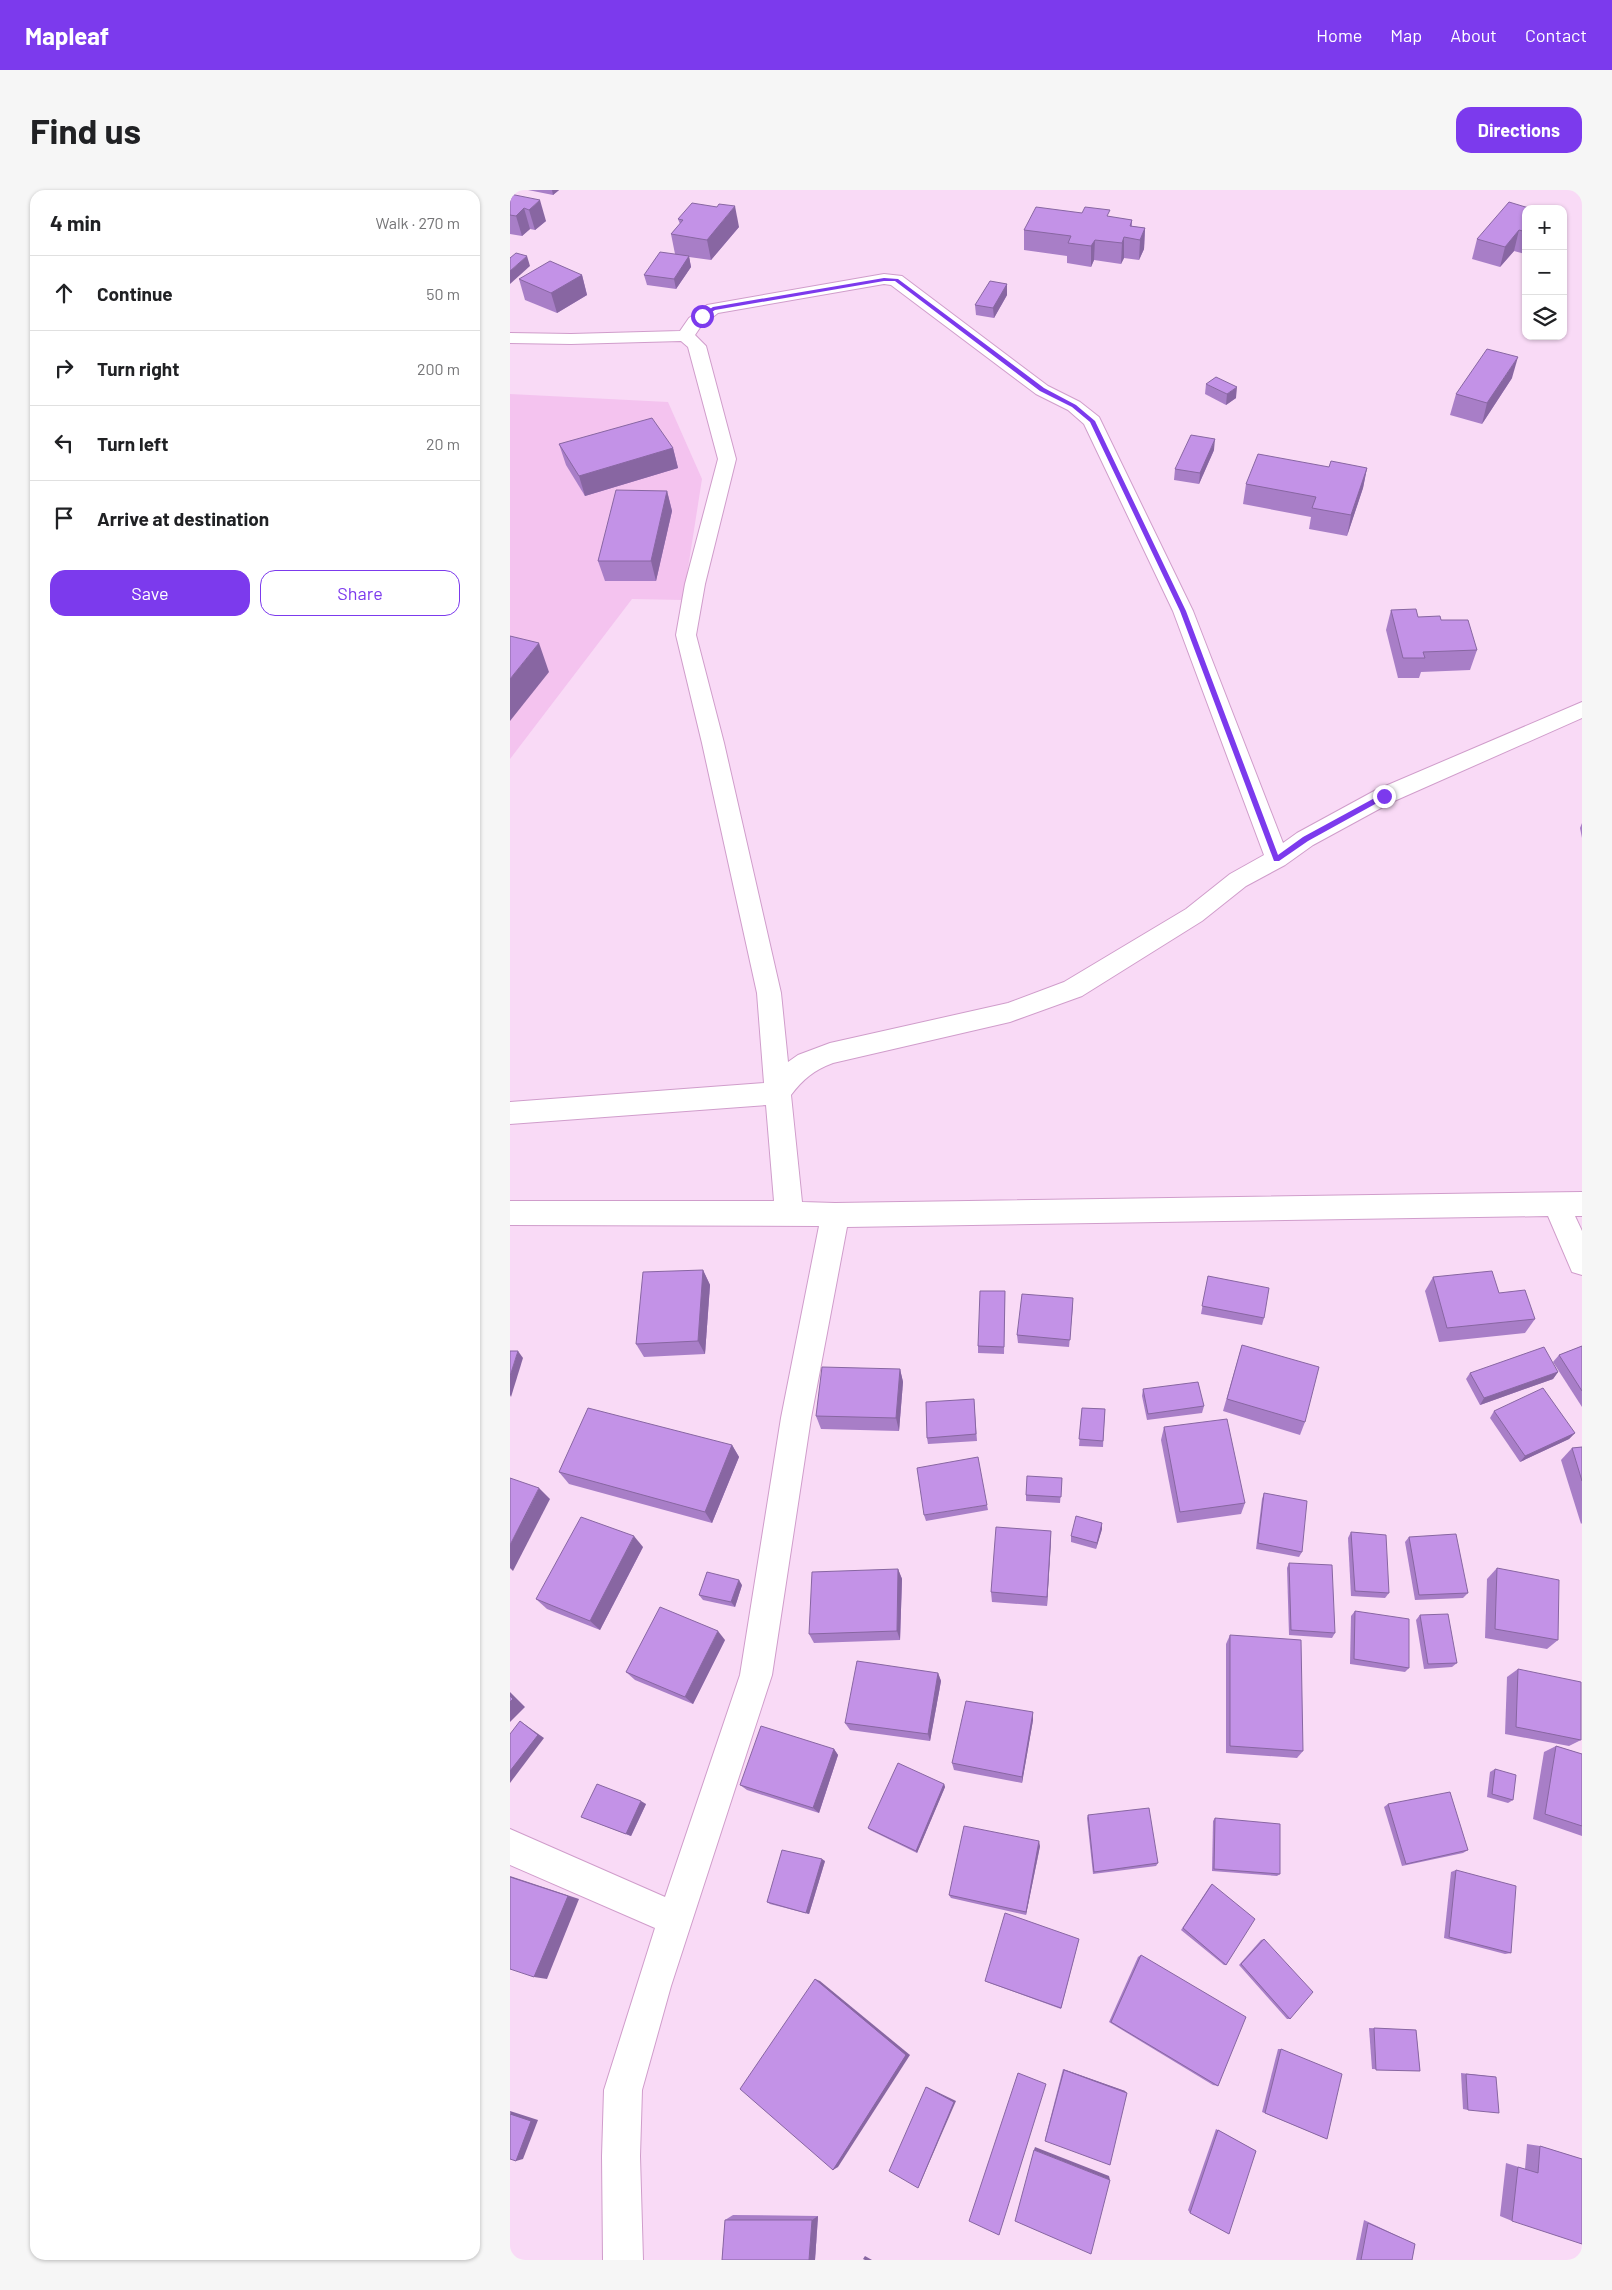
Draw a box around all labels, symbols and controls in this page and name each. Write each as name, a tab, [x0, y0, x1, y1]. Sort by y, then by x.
text: Mapleaf	[25, 21, 109, 50]
text: Home	[1316, 24, 1362, 46]
text: Map	[1390, 24, 1422, 46]
text: About	[1450, 24, 1497, 46]
text: Contact	[1525, 24, 1587, 46]
button: Directions	[1456, 107, 1582, 153]
text: Find us	[30, 109, 141, 151]
map controls	[1522, 205, 1567, 340]
button: +	[1522, 205, 1567, 250]
text: 4 min	[50, 210, 101, 235]
text: Walk · 270 m	[375, 213, 460, 232]
button: −	[1522, 250, 1567, 295]
icon: ahead	[50, 279, 78, 307]
text: Continue	[97, 282, 173, 305]
text: 50 m	[426, 284, 460, 303]
button: layers	[1522, 295, 1567, 340]
route start	[691, 305, 714, 328]
icon: right	[50, 354, 78, 382]
text: Turn right	[97, 357, 179, 380]
text: 200 m	[417, 359, 460, 378]
icon: left	[50, 429, 78, 457]
text: Turn left	[97, 432, 168, 455]
text: 20 m	[426, 434, 460, 453]
icon: arrive	[50, 504, 78, 532]
text: Arrive at destination	[97, 507, 269, 530]
button: Save	[50, 570, 250, 616]
button: Share	[260, 570, 460, 616]
route end	[1373, 785, 1396, 808]

